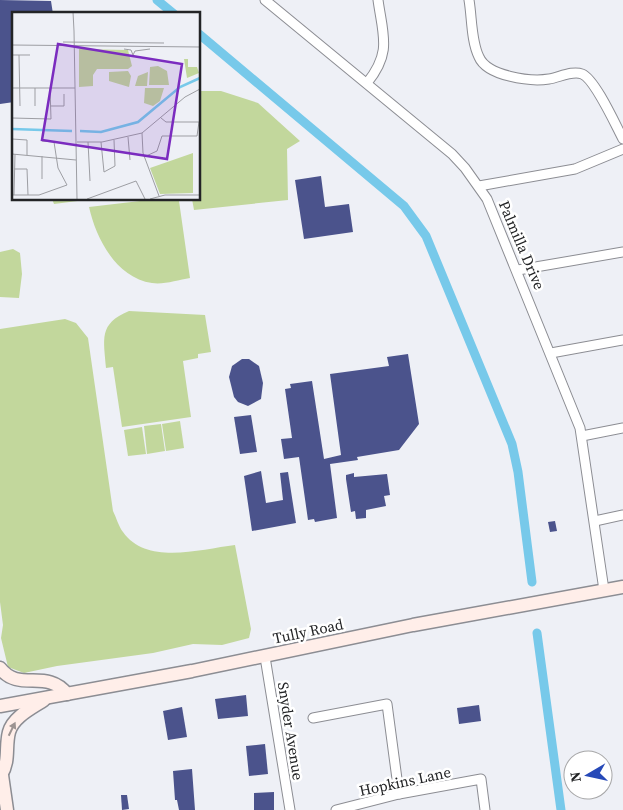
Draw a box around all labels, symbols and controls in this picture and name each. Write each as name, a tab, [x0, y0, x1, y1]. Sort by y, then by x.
inset map	[12, 12, 200, 200]
street label: Palmilla Drive	[494, 197, 550, 293]
street label: Tully Road	[271, 613, 346, 649]
street label: Snyder Avenue	[273, 680, 309, 782]
one-way arrow	[8, 721, 17, 736]
north arrow	[563, 750, 613, 800]
street label: Hopkins Lane	[357, 761, 453, 801]
text: N	[564, 770, 586, 784]

